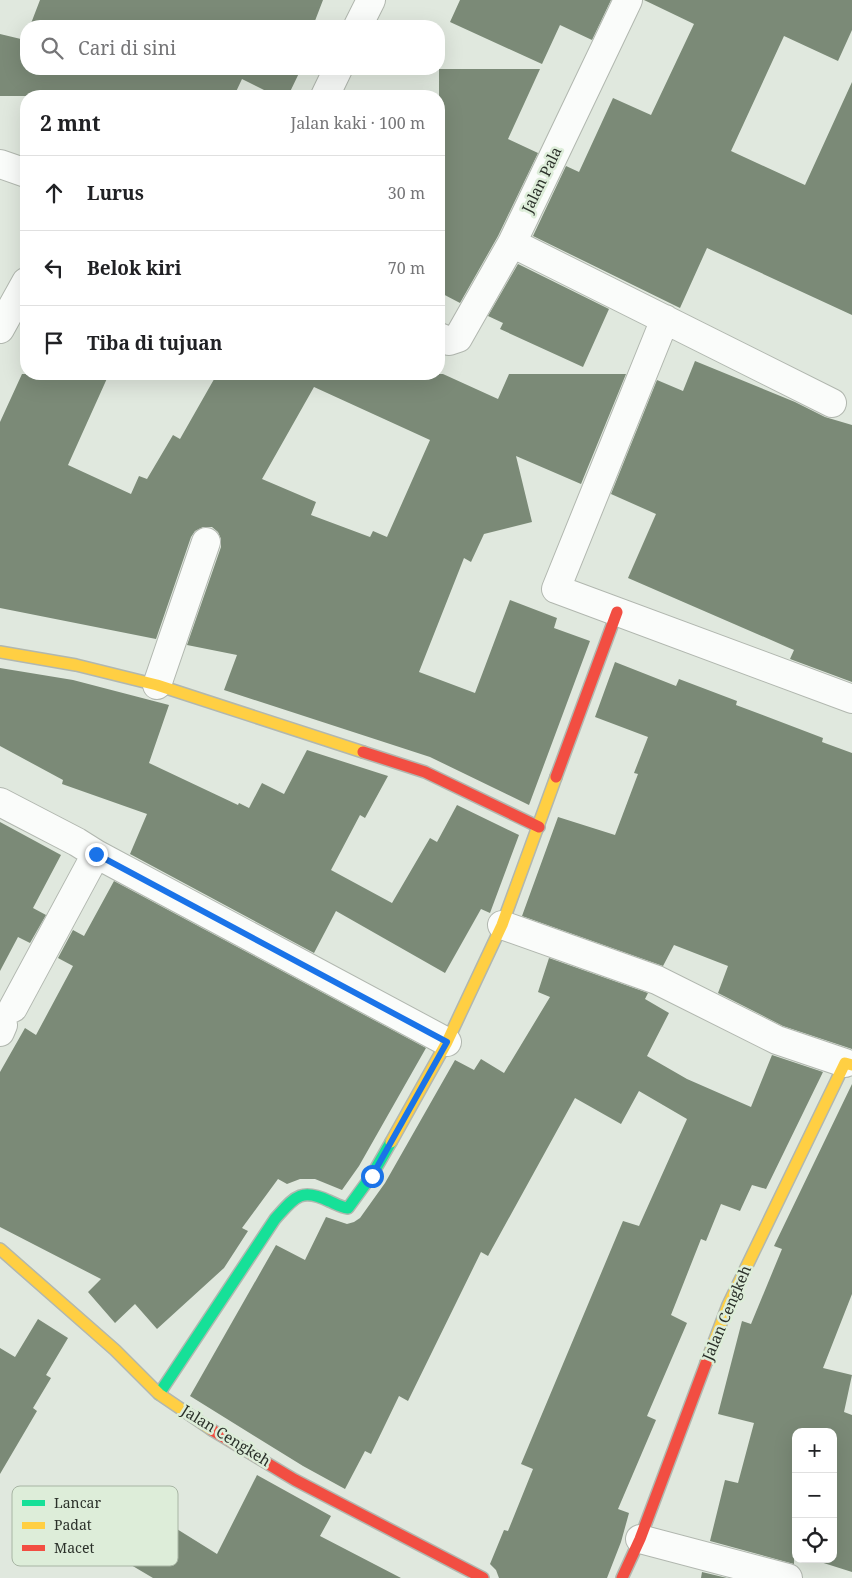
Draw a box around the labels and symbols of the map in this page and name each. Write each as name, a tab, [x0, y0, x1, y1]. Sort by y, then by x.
street label: Jalan Pala	[516, 143, 566, 217]
route end	[85, 843, 108, 866]
route start	[361, 1165, 384, 1188]
street label: Jalan Cengkeh	[697, 1262, 755, 1364]
street label: Jalan Cengkeh	[177, 1399, 275, 1471]
legend	[12, 1486, 178, 1566]
text: Lancar	[54, 1493, 101, 1512]
text: Padat	[54, 1515, 92, 1534]
text: Macet	[54, 1538, 94, 1557]

